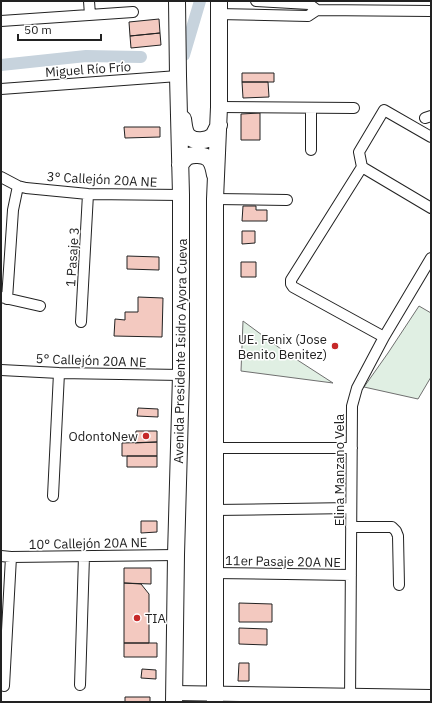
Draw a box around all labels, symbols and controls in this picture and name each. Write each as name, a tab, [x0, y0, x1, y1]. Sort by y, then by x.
scale bar	[18, 16, 101, 42]
text: 50 m	[24, 22, 52, 37]
street label: Miguel Río Frío	[45, 58, 132, 81]
street label: 3° Callejón 20A NE	[46, 168, 158, 191]
street label: 1 Pasaje 3	[62, 226, 83, 288]
street label: Avenida Presidente Isidro Ayora Cueva	[170, 238, 191, 464]
place label: UE. Fenix (Jose Benito Benitez)	[238, 331, 327, 363]
marker: UE. Fenix (Jose Benito Benitez)	[330, 341, 340, 351]
street label: 5° Callejón 20A NE	[35, 350, 147, 371]
street label: Elina Manzano Vela	[331, 414, 348, 526]
place label: OdontoNew	[69, 428, 138, 445]
marker: OdontoNew	[141, 431, 151, 441]
street label: 10° Callejón 20A NE	[29, 534, 147, 553]
street label: 11er Pasaje 20A NE	[225, 552, 341, 571]
place label: TIA	[145, 610, 167, 627]
marker: TIA	[132, 613, 142, 623]

